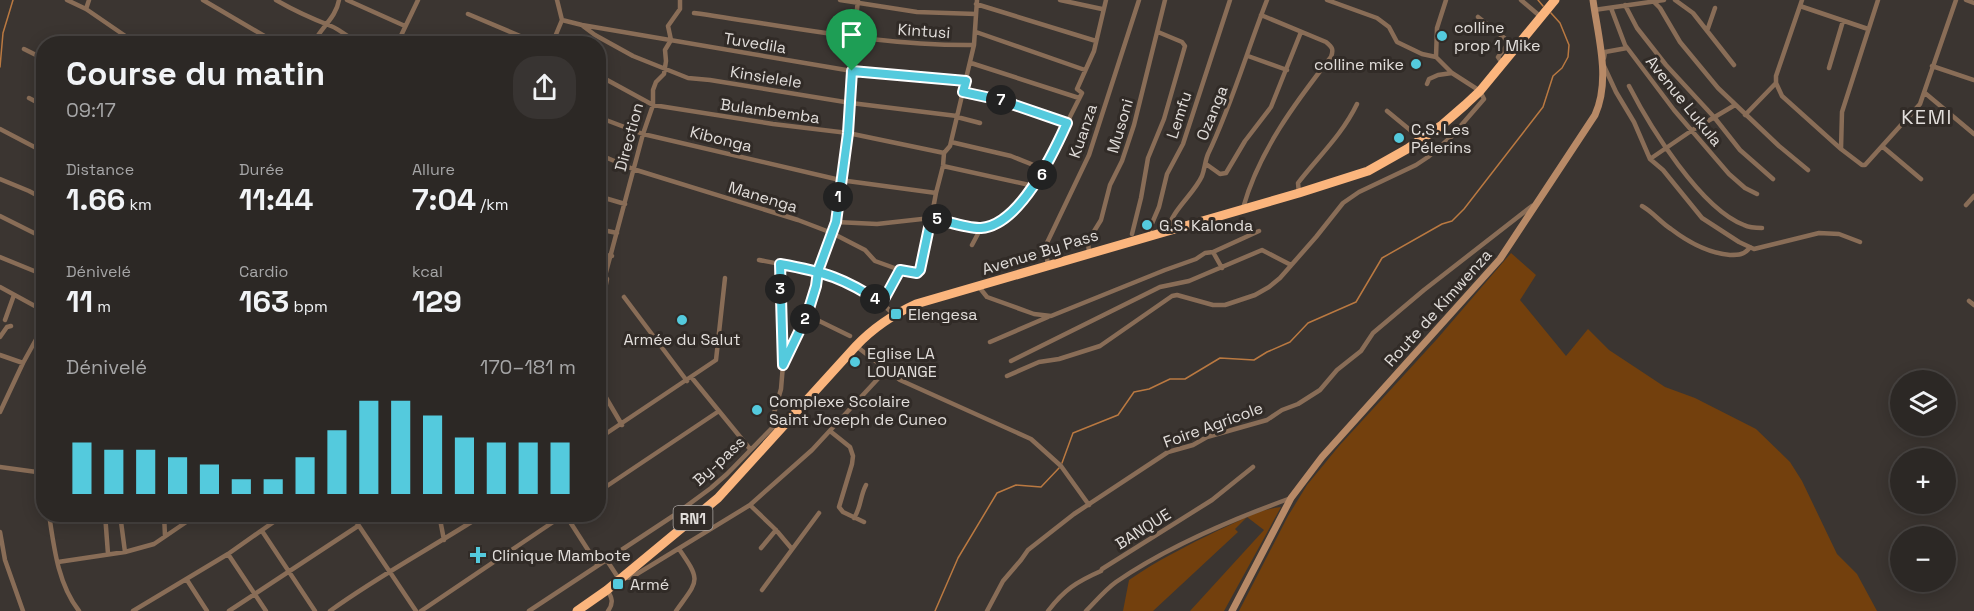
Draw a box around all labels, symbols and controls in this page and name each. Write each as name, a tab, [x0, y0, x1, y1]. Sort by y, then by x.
pin	[826, 9, 877, 71]
place label: colline prop 1 Mike	[1454, 17, 1541, 56]
icon: arrive	[835, 18, 868, 51]
street label: Kintusi	[897, 19, 951, 43]
street label: Tuvedila	[722, 28, 788, 58]
marker: colline prop 1 Mike	[1435, 29, 1449, 43]
street label: Avenue Lukula	[1641, 51, 1727, 151]
text: Course du matin	[66, 53, 325, 95]
place label: colline mike	[1314, 54, 1404, 75]
button: share	[513, 56, 576, 119]
marker: colline mike	[1409, 57, 1423, 71]
street label: Kinsielele	[729, 61, 803, 93]
street label: Ozanga	[1191, 82, 1233, 144]
pin: 7	[986, 85, 1016, 115]
text: 7	[997, 89, 1005, 110]
street label: Lemfu	[1162, 89, 1196, 141]
street label: Bulambemba	[719, 94, 821, 128]
street label: Musoni	[1102, 96, 1138, 156]
text: 09:17	[66, 97, 116, 123]
street label: Direction	[610, 100, 648, 174]
street label: Kuanza	[1064, 101, 1102, 161]
district label: KEMI	[1901, 104, 1953, 130]
place label: C.S. Les Pélerins	[1411, 119, 1471, 158]
street label: Kibonga	[688, 121, 754, 157]
marker: C.S. Les Pélerins	[1392, 131, 1406, 145]
text: Distance	[66, 159, 134, 180]
text: Durée	[239, 159, 284, 180]
text: Allure	[412, 159, 455, 180]
pin: 6	[1027, 160, 1057, 190]
text: 6	[1037, 164, 1047, 185]
street label: Manenga	[726, 176, 800, 218]
text: 1.66	[66, 180, 125, 219]
text: 11:44	[239, 180, 313, 219]
text: 7:04	[412, 180, 476, 219]
pin: 1	[823, 182, 853, 212]
text: 1	[834, 186, 842, 207]
text: km	[125, 194, 152, 215]
text: /km	[476, 194, 509, 215]
pin: 5	[922, 204, 952, 234]
text: 5	[932, 208, 942, 229]
place label: G.S. Kalonda	[1159, 215, 1253, 236]
marker: G.S. Kalonda	[1140, 218, 1154, 232]
street label: Avenue By Pass	[979, 224, 1101, 280]
street label: Route de Kimwenza	[1380, 245, 1496, 371]
text: Dénivelé	[66, 261, 131, 282]
text: Cardio	[239, 261, 288, 282]
text: kcal	[412, 261, 443, 282]
pin: 3	[765, 274, 795, 304]
text: 3	[775, 278, 785, 299]
text: 11	[66, 282, 93, 321]
text: 163	[239, 282, 289, 321]
text: 129	[412, 282, 462, 321]
pin: 4	[860, 284, 890, 314]
text: 4	[870, 288, 880, 309]
text: m	[93, 296, 111, 317]
text: bpm	[289, 296, 328, 317]
pin: 2	[790, 304, 820, 334]
place label: Elengesa	[908, 304, 978, 325]
marker: Elengesa	[889, 307, 903, 321]
text: 2	[800, 308, 810, 329]
marker: Armée du Salut	[675, 313, 689, 327]
place label: Armée du Salut	[623, 329, 741, 350]
place label: Eglise LA LOUANGE	[867, 343, 937, 382]
text: Dénivelé	[66, 354, 147, 380]
text: 170–181 m	[480, 354, 576, 380]
marker: Eglise LA LOUANGE	[848, 355, 862, 369]
map controls	[1890, 370, 1956, 592]
button: layers	[1890, 370, 1956, 436]
place label: Complexe Scolaire Saint Joseph de Cuneo	[769, 391, 947, 430]
street label: Foire Agricole	[1160, 397, 1266, 453]
marker: Complexe Scolaire Saint Joseph de Cuneo	[750, 403, 764, 417]
street label: By-pass	[688, 432, 750, 490]
button: +	[1890, 448, 1956, 514]
street label: BANQUE	[1111, 504, 1175, 554]
road number: RN1	[674, 506, 712, 530]
button: −	[1890, 526, 1956, 592]
place label: Clinique Mambote	[492, 545, 631, 566]
marker: Clinique Mambote	[469, 546, 487, 564]
place label: Armé	[630, 574, 669, 595]
marker: Armé	[611, 577, 625, 591]

